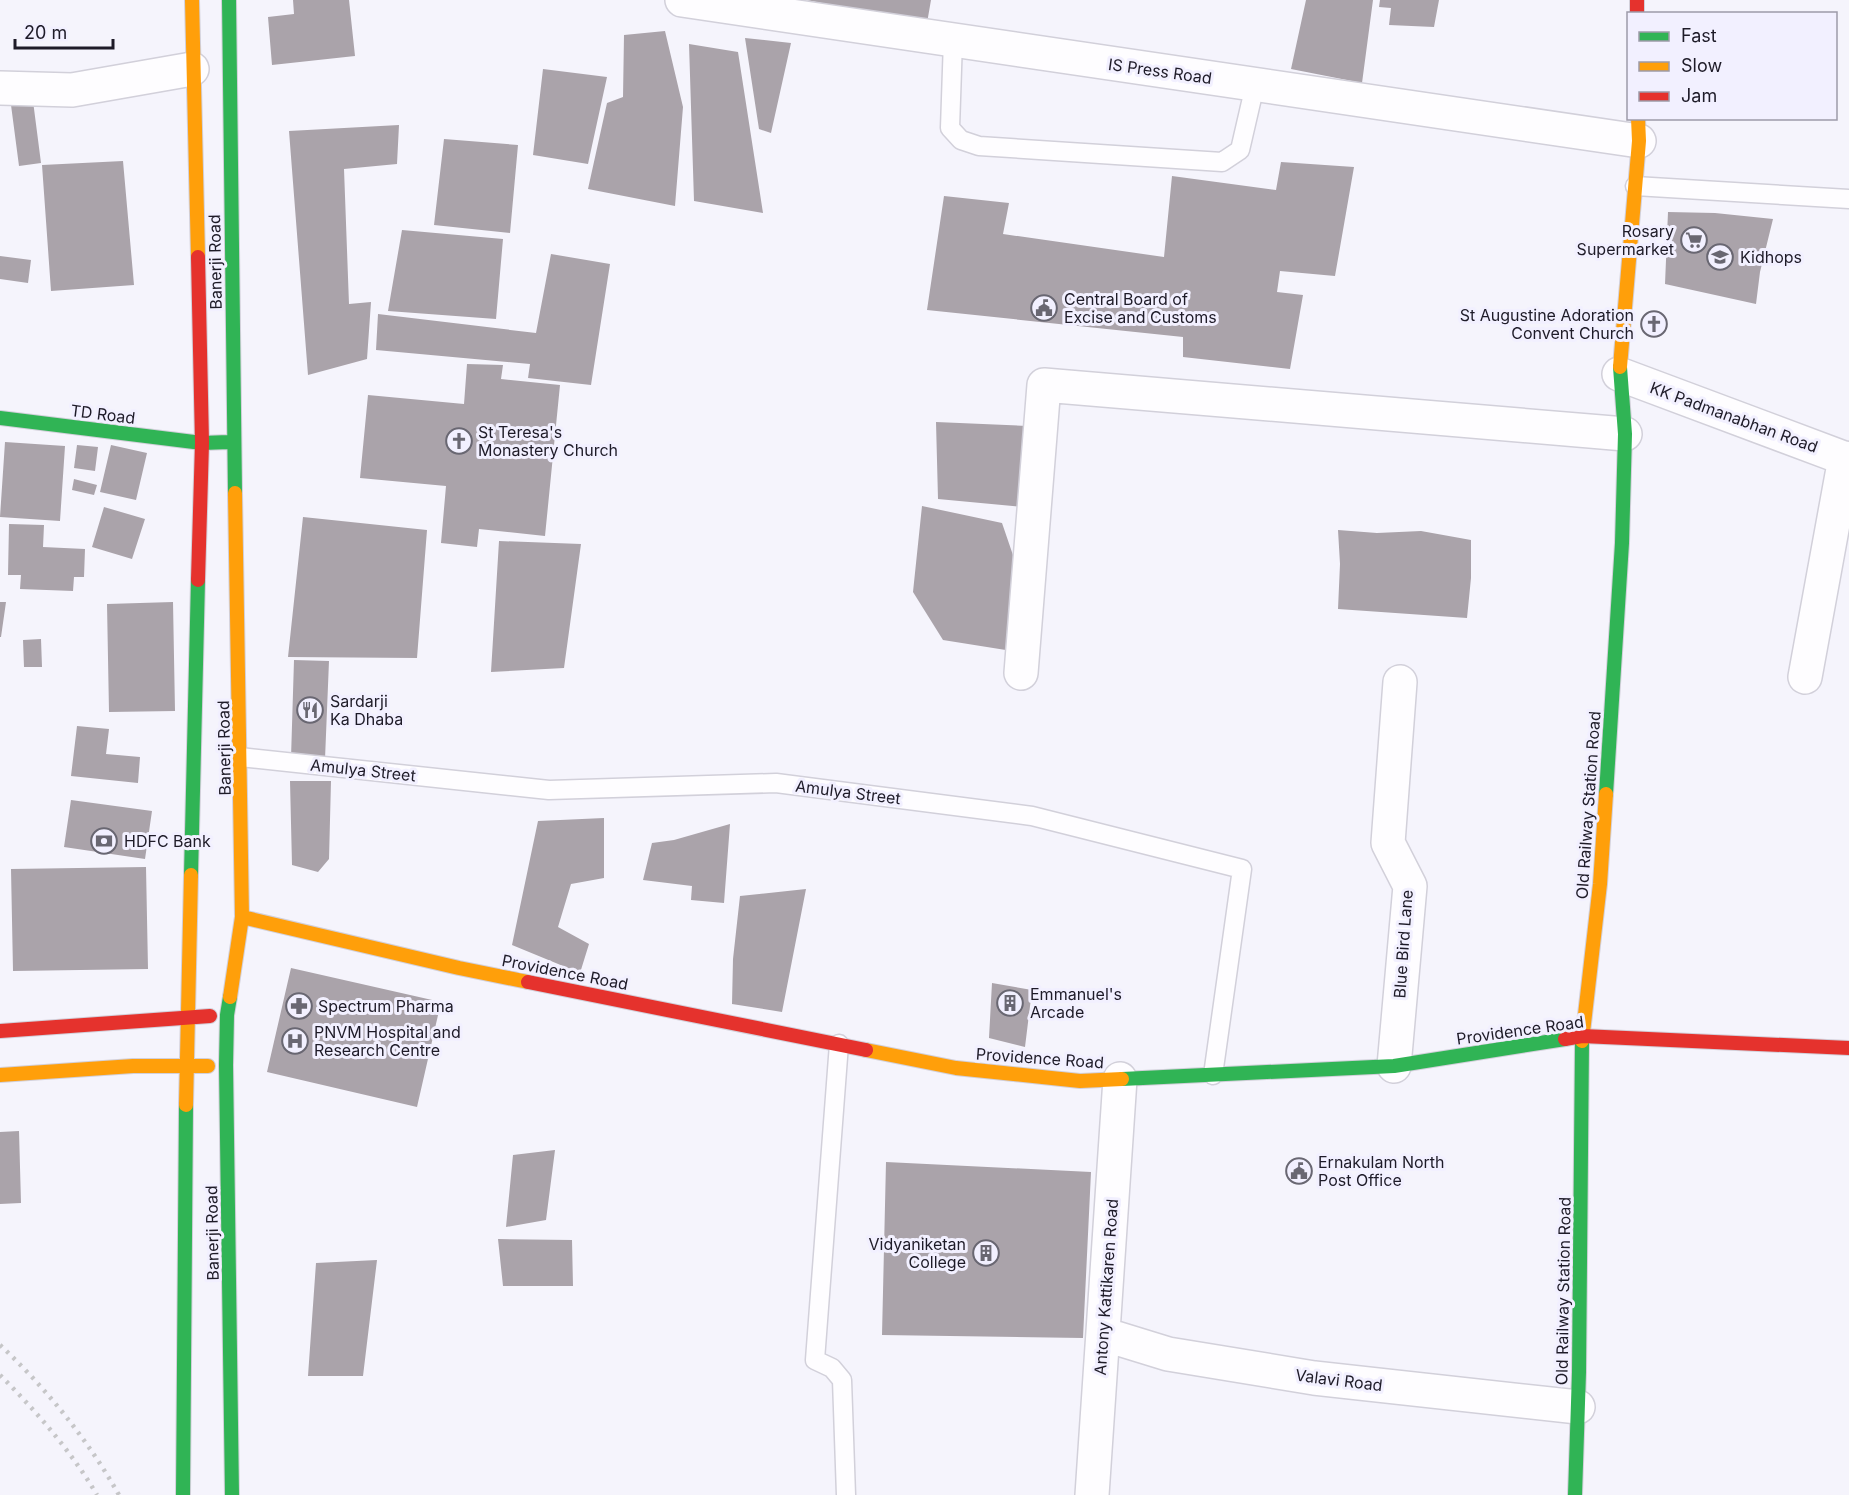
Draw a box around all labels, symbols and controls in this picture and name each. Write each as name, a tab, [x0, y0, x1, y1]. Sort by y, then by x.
scale bar	[15, 12, 112, 50]
legend	[1627, 12, 1837, 120]
text: 20 m	[24, 22, 67, 43]
text: Fast	[1681, 25, 1717, 46]
street label: IS Press Road	[1107, 54, 1213, 88]
text: Slow	[1681, 55, 1722, 76]
text: Jam	[1681, 85, 1717, 106]
street label: Banerji Road	[204, 214, 226, 310]
place label: Rosary Supermarket	[1577, 221, 1674, 259]
supermarket icon: Rosary Supermarket	[1679, 225, 1709, 255]
school or university icon: Kidhops	[1705, 242, 1735, 272]
place label: Kidhops	[1740, 247, 1802, 267]
place label: Central Board of Excise and Customs	[1064, 289, 1217, 327]
public building icon: Central Board of Excise and Customs	[1029, 293, 1059, 323]
place label: St Augustine Adoration Convent Church	[1460, 305, 1634, 343]
church icon: St Augustine Adoration Convent Church	[1639, 309, 1669, 339]
street label: KK Padmanabhan Road	[1647, 377, 1821, 457]
street label: TD Road	[70, 400, 136, 428]
place label: St Teresa's Monastery Church	[478, 422, 618, 460]
church icon: St Teresa's Monastery Church	[444, 426, 474, 456]
place label: Sardarji Ka Dhaba	[330, 691, 403, 729]
restaurant icon: Sardarji Ka Dhaba	[295, 695, 325, 725]
street label: Banerji Road	[213, 700, 235, 796]
street label: Old Railway Station Road	[1571, 710, 1605, 900]
street label: Amulya Street	[309, 755, 417, 785]
street label: Amulya Street	[794, 776, 902, 808]
bank icon: HDFC Bank	[89, 826, 119, 856]
place label: HDFC Bank	[124, 831, 211, 851]
street label: Blue Bird Lane	[1389, 889, 1417, 999]
street label: Providence Road	[500, 950, 630, 994]
place label: Emmanuel's Arcade	[1030, 984, 1122, 1022]
building icon: Emmanuel's Arcade	[995, 988, 1025, 1018]
pharmacy icon: Spectrum Pharma	[284, 991, 314, 1021]
place label: Spectrum Pharma	[318, 996, 454, 1016]
street label: Providence Road	[1455, 1011, 1585, 1049]
place label: PNVM Hospital and Research Centre	[314, 1022, 461, 1060]
hospital icon: PNVM Hospital and Research Centre	[280, 1026, 310, 1056]
street label: Providence Road	[975, 1044, 1105, 1072]
place label: Ernakulam North Post Office	[1318, 1152, 1445, 1190]
public building icon: Ernakulam North Post Office	[1284, 1156, 1314, 1186]
street label: Banerji Road	[201, 1185, 223, 1281]
street label: Old Railway Station Road	[1551, 1197, 1575, 1385]
street label: Antony Kattikaren Road	[1090, 1198, 1122, 1376]
place label: Vidyaniketan College	[868, 1234, 966, 1272]
building icon: Vidyaniketan College	[971, 1238, 1001, 1268]
street label: Valavi Road	[1294, 1365, 1384, 1395]

